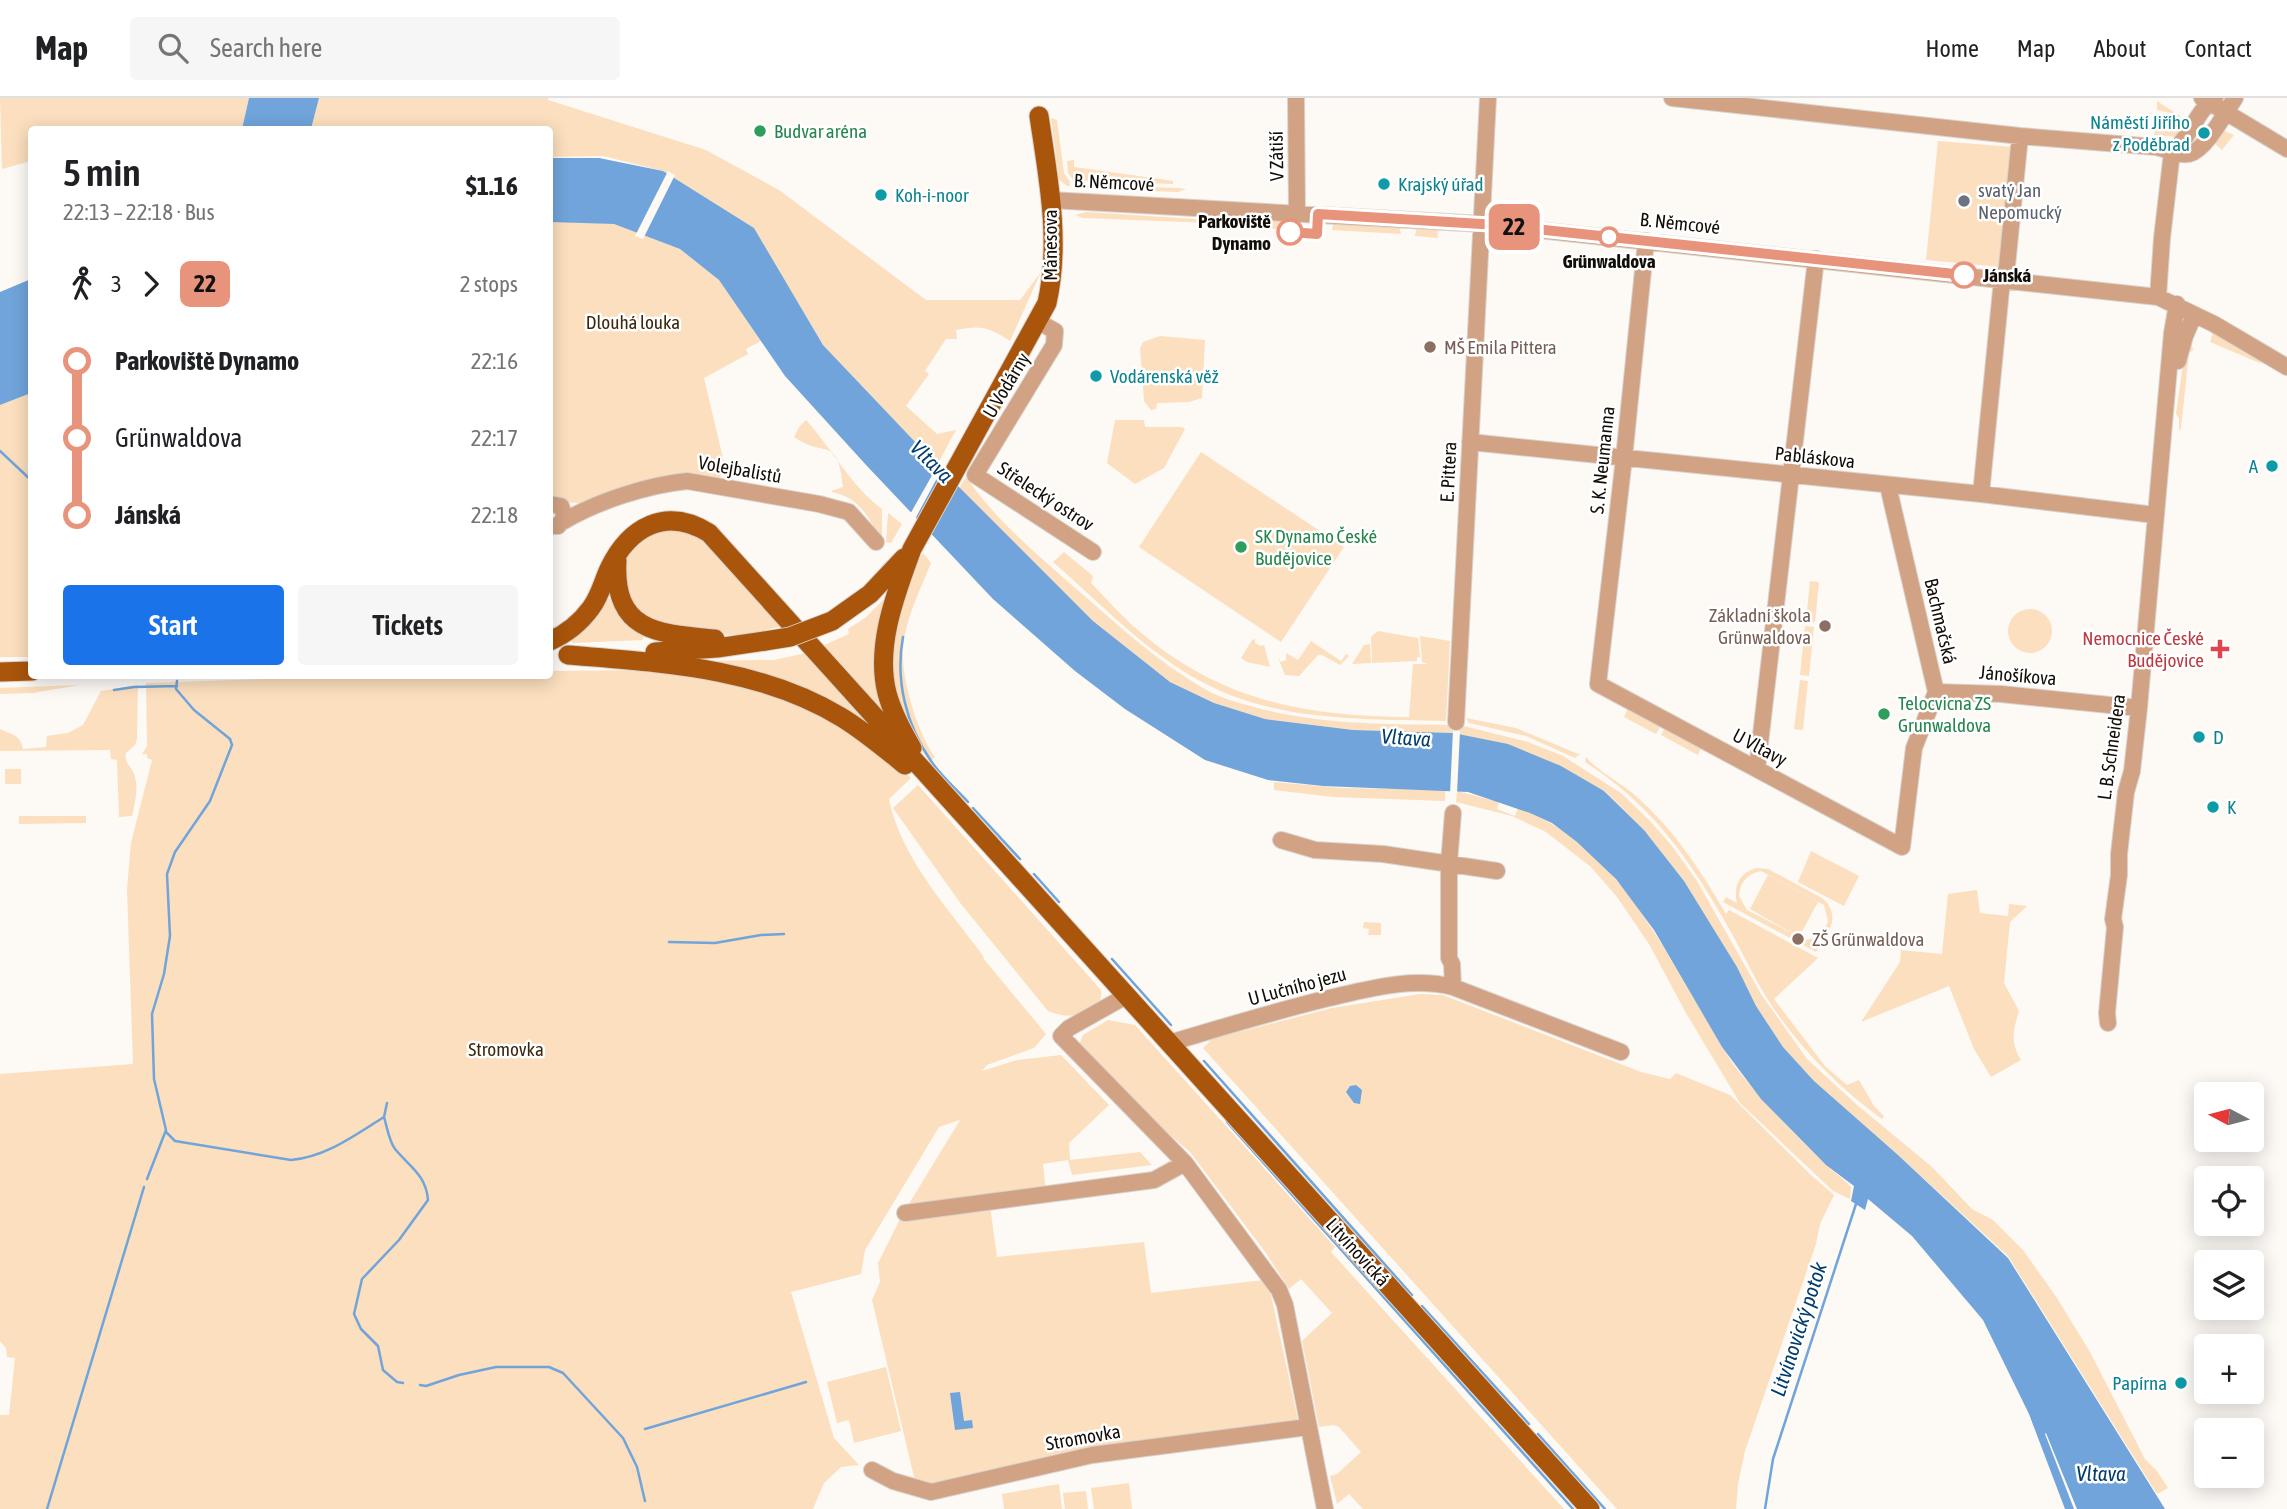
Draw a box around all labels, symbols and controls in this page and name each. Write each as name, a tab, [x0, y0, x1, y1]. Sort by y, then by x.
search box	[130, 17, 620, 80]
text: Map	[35, 29, 88, 67]
icon: search	[154, 29, 192, 67]
text: Search here	[210, 33, 322, 63]
text: Home	[1925, 35, 1979, 62]
text: Map	[2017, 35, 2055, 62]
text: About	[2093, 35, 2146, 62]
text: Contact	[2184, 35, 2252, 62]
place label: Náměstí Jiřího z Poděbrad	[2090, 111, 2190, 155]
place label: Budvar aréna	[774, 120, 867, 142]
marker: Budvar aréna	[752, 123, 768, 139]
marker: Náměstí Jiřího z Poděbrad	[2196, 125, 2212, 141]
street label: V Zátiší	[1265, 131, 1287, 181]
text: 5 min	[63, 151, 141, 194]
street label: B. Němcové	[1073, 169, 1155, 195]
text: $1.16	[466, 171, 518, 201]
place label: Krajský úřad	[1398, 173, 1483, 195]
marker: Krajský úřad	[1376, 176, 1392, 192]
place label: svatý Jan Nepomucký	[1978, 179, 2062, 223]
place label: Koh-i-noor	[895, 184, 969, 206]
marker: Koh-i-noor	[873, 187, 889, 203]
marker: svatý Jan Nepomucký	[1956, 193, 1972, 209]
text: 22:13 – 22:18 · Bus	[63, 199, 215, 225]
line badge: 22	[1482, 204, 1546, 250]
street label: B. Němcové	[1639, 208, 1721, 238]
street label: Mánesova	[1039, 209, 1061, 281]
place label: Parkoviště Dynamo	[1198, 210, 1271, 254]
text: 22	[1503, 213, 1525, 240]
marker: Parkoviště Dynamo	[1277, 219, 1303, 245]
marker: Grünwaldova	[1599, 227, 1619, 247]
place label: Grünwaldova	[1562, 250, 1656, 272]
marker: Jánská	[1951, 262, 1977, 288]
place label: Jánská	[1982, 264, 2031, 286]
icon: walk	[63, 265, 101, 303]
icon: forward	[132, 265, 170, 303]
text: 22	[194, 270, 216, 297]
text: 3	[111, 271, 122, 297]
text: 2 stops	[460, 271, 518, 297]
park label: Dlouhá louka	[586, 311, 680, 333]
place label: MŠ Emila Pittera	[1444, 336, 1557, 358]
marker: MŠ Emila Pittera	[1422, 339, 1438, 355]
text: Parkoviště Dynamo	[115, 346, 299, 376]
text: 22:16	[471, 348, 518, 374]
street label: U Vodárny	[978, 348, 1034, 422]
place label: Vodárenská věž	[1110, 365, 1219, 387]
marker: Vodárenská věž	[1088, 368, 1104, 384]
street label: S. K. Neumanna	[1585, 405, 1619, 515]
text: Grünwaldova	[115, 423, 242, 453]
text: 22:17	[471, 425, 518, 451]
water label: Vltava	[906, 435, 958, 487]
street label: E. Pittera	[1435, 441, 1461, 503]
street label: Pabláskova	[1774, 442, 1856, 472]
street label: Volejbalistů	[697, 451, 783, 487]
place label: A	[2249, 455, 2259, 477]
street label: Střelecký ostrov	[994, 457, 1098, 535]
marker: A	[2264, 458, 2280, 474]
text: Jánská	[115, 500, 181, 530]
text: 22:18	[471, 502, 518, 528]
place label: SK Dynamo České Budějovice	[1255, 525, 1377, 569]
marker: SK Dynamo České Budějovice	[1233, 539, 1249, 555]
street label: Bachmačská	[1920, 576, 1962, 666]
button: Start	[63, 585, 284, 665]
button: Tickets	[298, 585, 518, 665]
place label: Základní škola Grünwaldova	[1709, 604, 1811, 648]
marker: Základní škola Grünwaldova	[1817, 618, 1833, 634]
place label: Nemocnice České Budějovice	[2082, 627, 2204, 671]
marker: Nemocnice České Budějovice	[2210, 639, 2230, 659]
street label: Jánošíkova	[1979, 661, 2057, 689]
place label: Telocvicna ZS Grunwaldova	[1898, 692, 1991, 736]
street label: L. B. Schneidera	[2093, 693, 2129, 801]
marker: Telocvicna ZS Grunwaldova	[1876, 706, 1892, 722]
water label: Vltava	[1380, 723, 1432, 751]
street label: U Vltavy	[1729, 724, 1791, 770]
place label: D	[2213, 726, 2224, 748]
marker: D	[2191, 729, 2207, 745]
place label: K	[2227, 796, 2237, 818]
marker: K	[2205, 799, 2221, 815]
place label: ZŠ Grünwaldova	[1812, 928, 1924, 950]
marker: ZŠ Grünwaldova	[1790, 931, 1806, 947]
street label: U Lučního jezu	[1246, 962, 1348, 1010]
park label: Stromovka	[468, 1038, 544, 1060]
north arrow	[2194, 1082, 2264, 1152]
map controls	[2194, 1082, 2264, 1488]
button: locate	[2194, 1166, 2264, 1236]
street label: Litvínovická	[1322, 1214, 1394, 1290]
button: layers	[2194, 1250, 2264, 1320]
water label: Litvínovický potok	[1765, 1258, 1831, 1399]
button: +	[2194, 1334, 2264, 1404]
place label: Papírna	[2112, 1372, 2167, 1394]
marker: Papírna	[2173, 1375, 2189, 1391]
button: −	[2194, 1418, 2264, 1488]
street label: Stromovka	[1044, 1420, 1122, 1454]
water label: Vltava	[2076, 1461, 2126, 1485]

